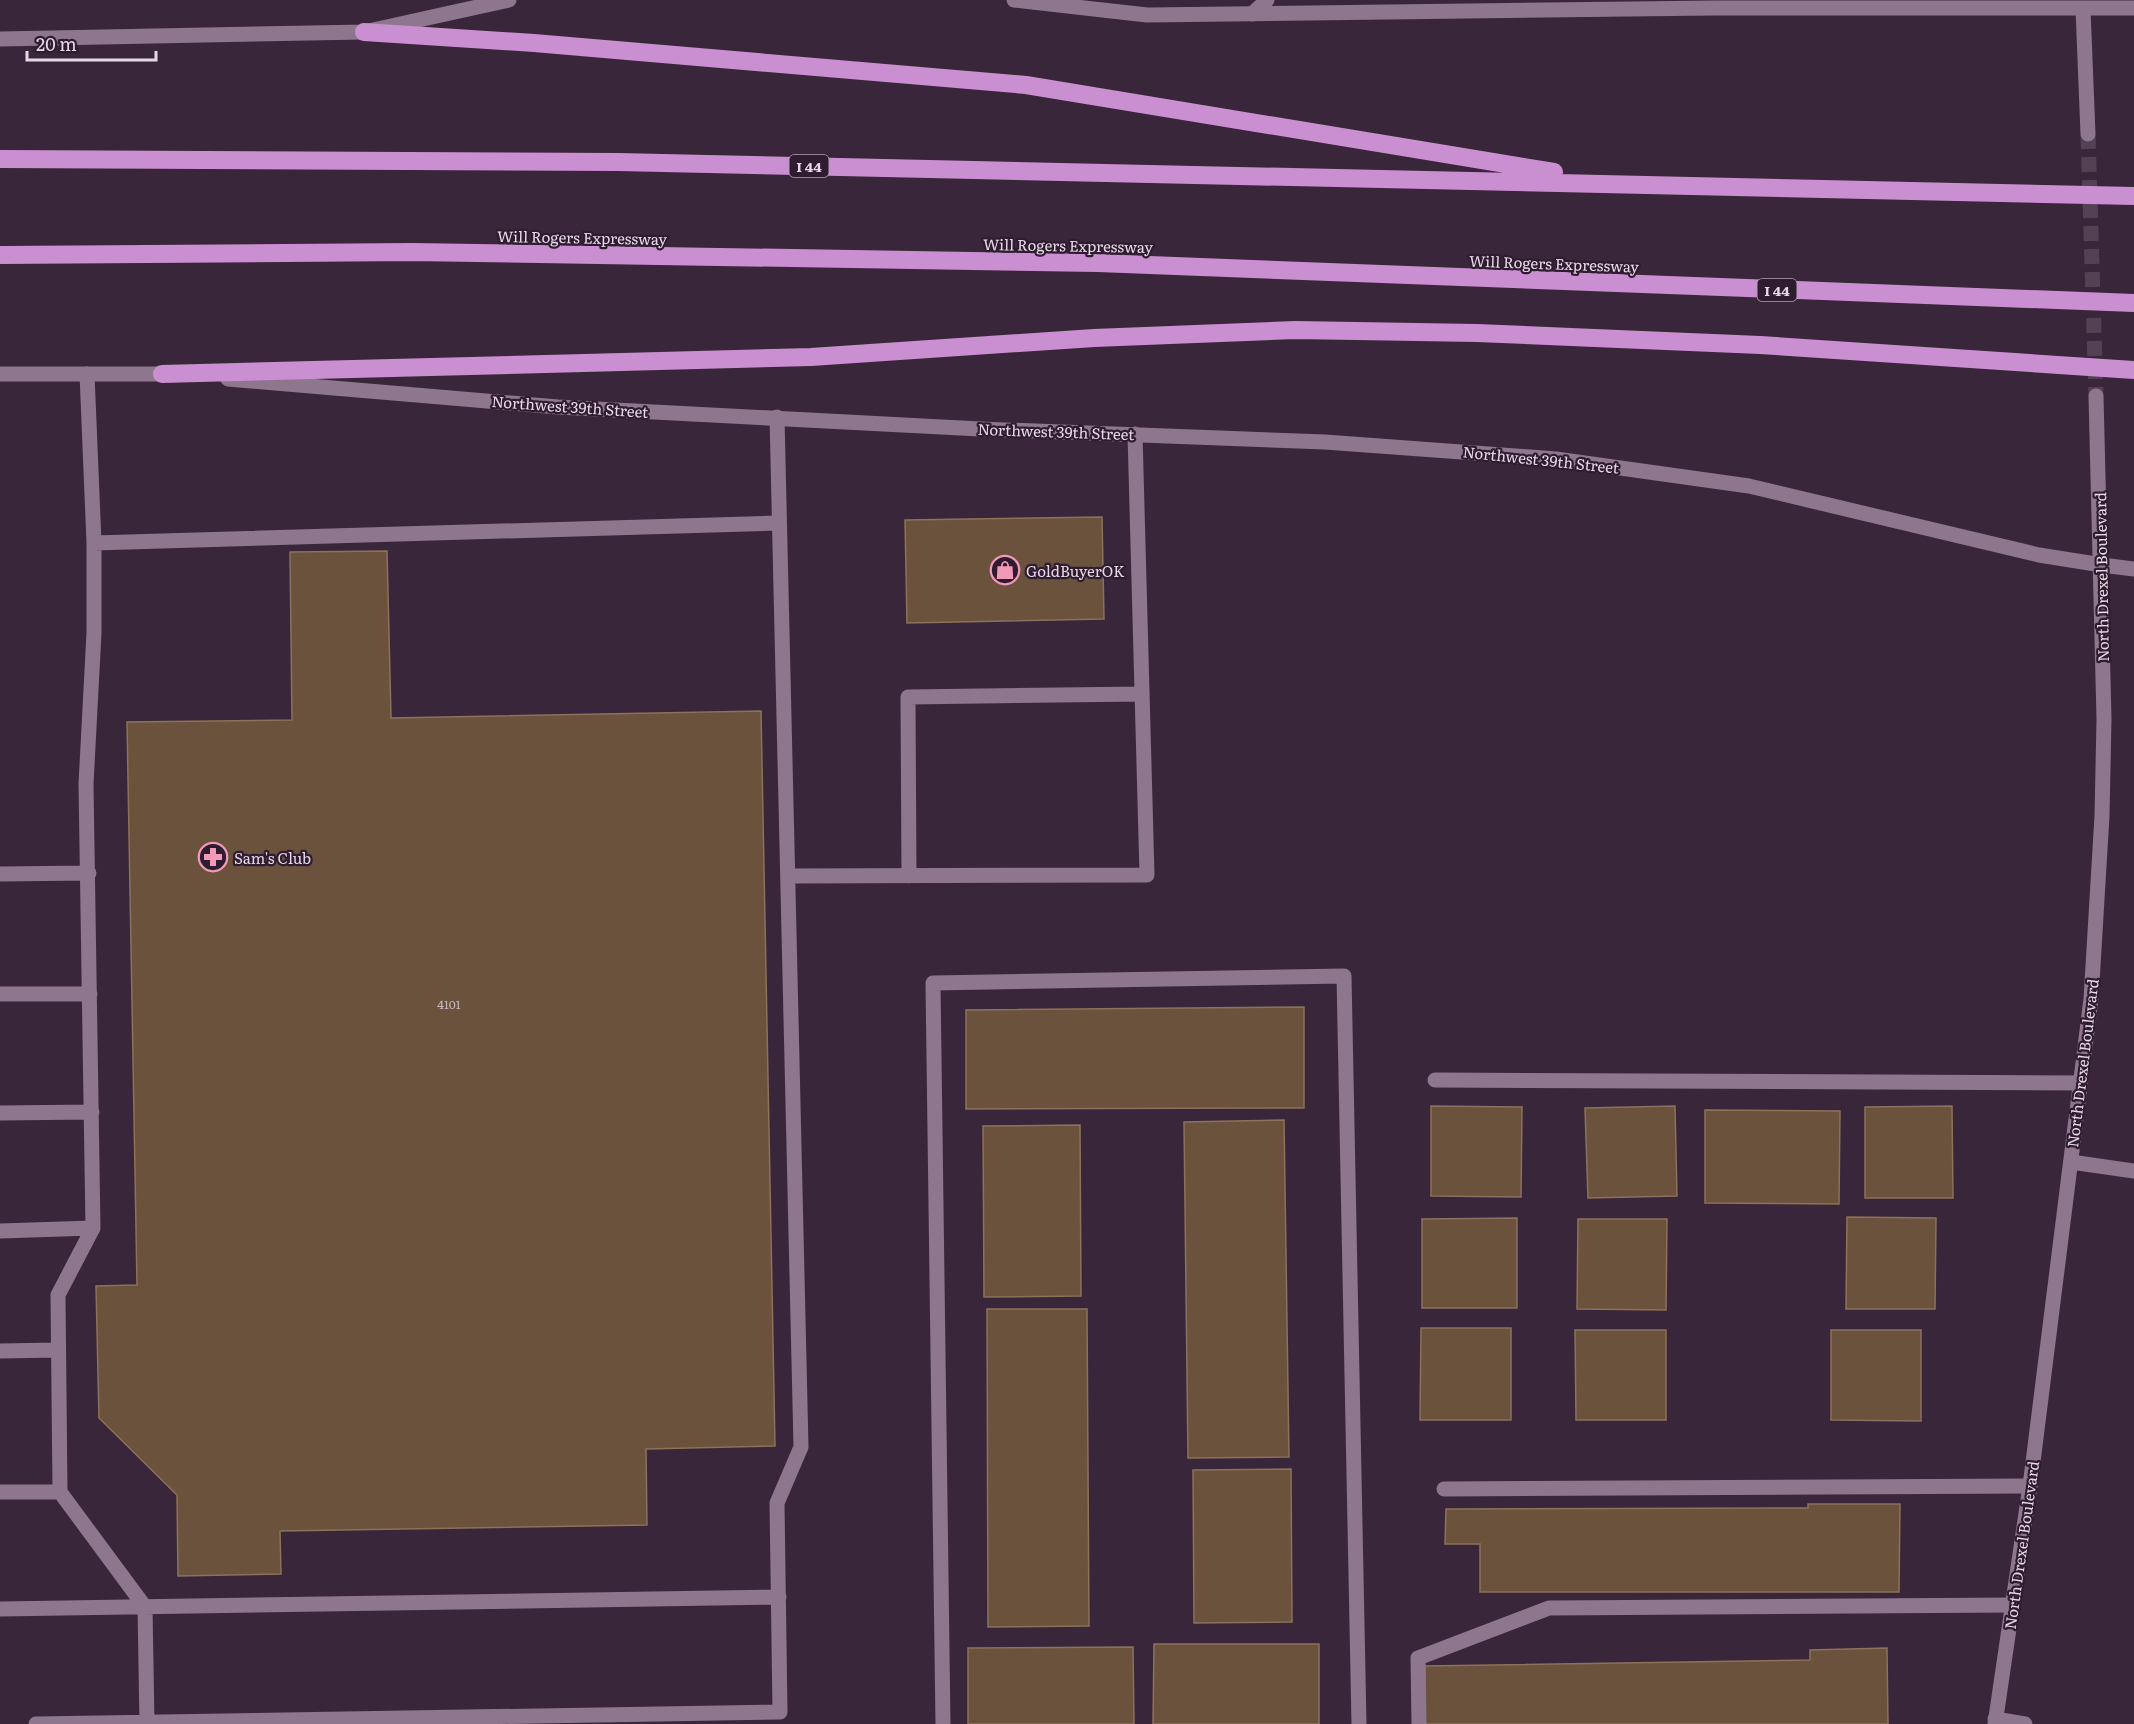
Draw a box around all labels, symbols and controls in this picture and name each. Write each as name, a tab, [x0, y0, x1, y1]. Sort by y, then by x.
scale bar	[27, 24, 156, 62]
text: 20 m	[36, 30, 77, 57]
road number: I 44	[790, 155, 828, 177]
street label: Will Rogers Expressway	[497, 224, 667, 250]
street label: Will Rogers Expressway	[983, 232, 1153, 258]
street label: Will Rogers Expressway	[1469, 249, 1640, 277]
road number: I 44	[1758, 279, 1796, 301]
street label: Northwest 39th Street	[491, 389, 649, 423]
street label: Northwest 39th Street	[977, 417, 1135, 445]
street label: Northwest 39th Street	[1462, 439, 1620, 479]
street label: North Drexel Boulevard	[2088, 492, 2114, 662]
shop icon: GoldBuyerOK	[989, 554, 1021, 586]
place label: GoldBuyerOK	[1026, 559, 1125, 582]
pharmacy icon: Sam's Club	[197, 841, 229, 873]
place label: Sam's Club	[234, 846, 311, 869]
street label: North Drexel Boulevard	[2060, 977, 2104, 1149]
house number: 4101	[437, 995, 461, 1013]
street label: North Drexel Boulevard	[1998, 1459, 2044, 1631]

